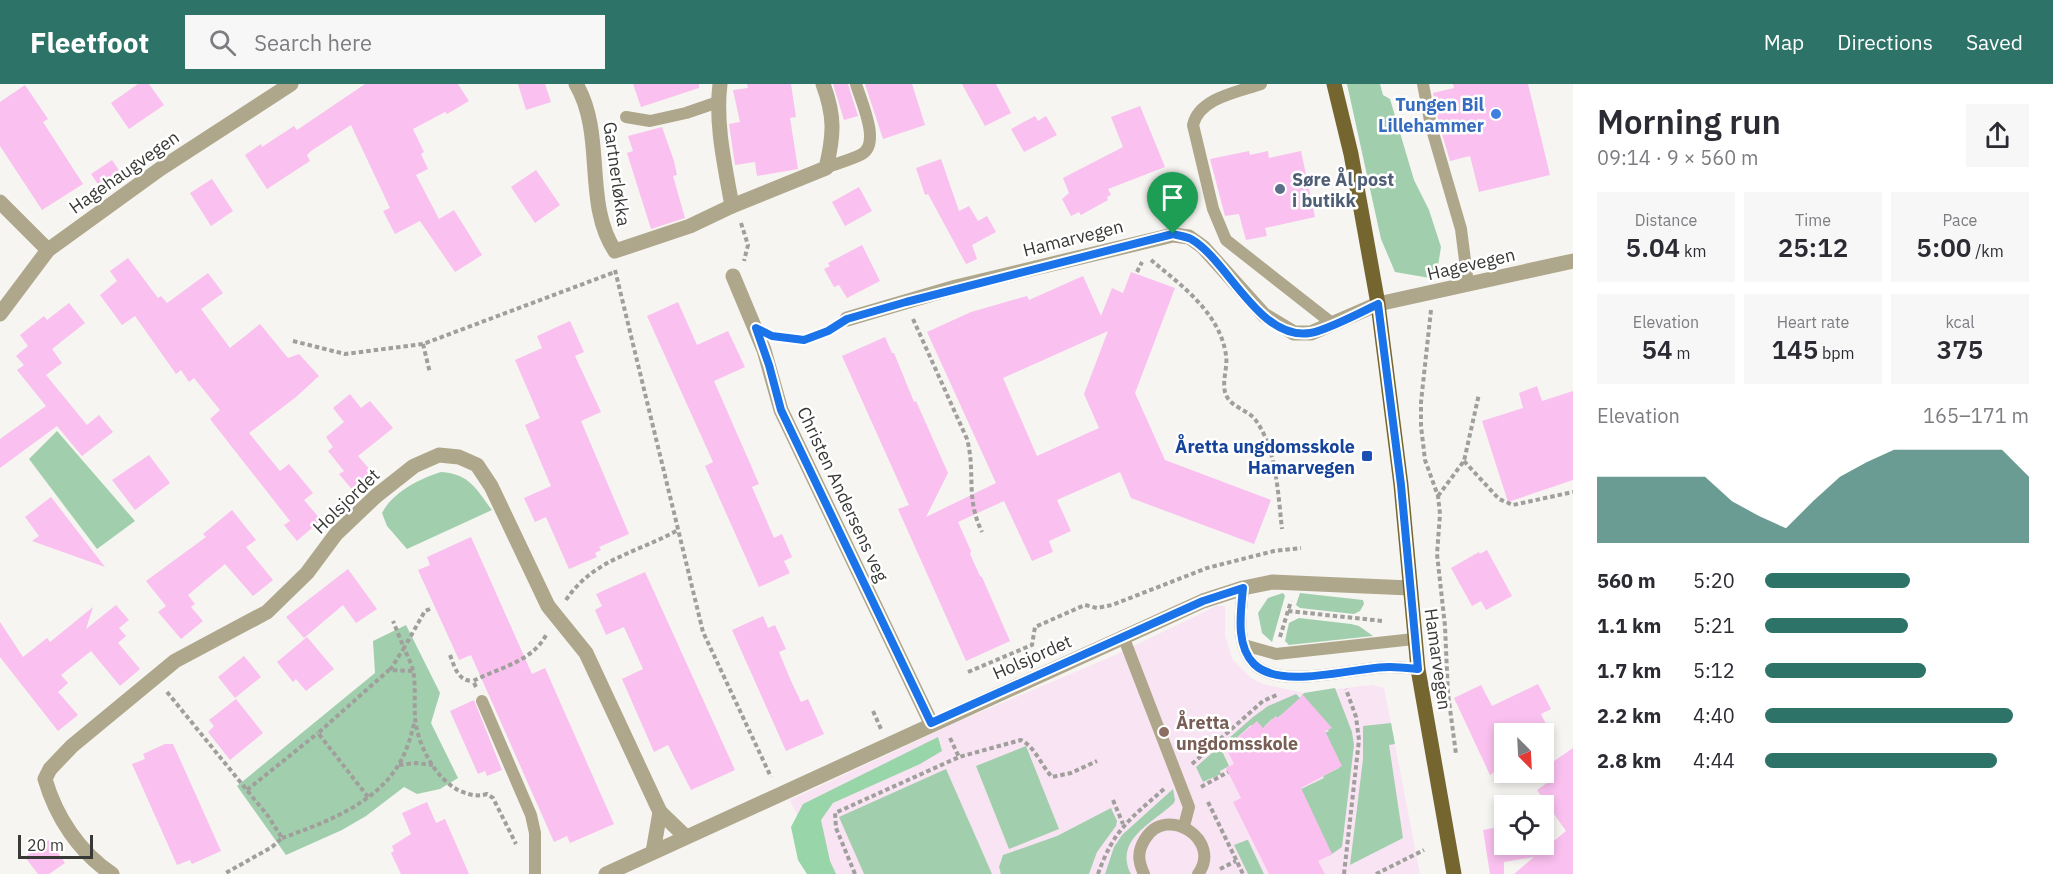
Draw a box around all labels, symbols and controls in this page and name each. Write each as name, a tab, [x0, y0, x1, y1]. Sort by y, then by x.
search box	[185, 15, 605, 69]
text: Fleetfoot	[30, 24, 149, 61]
icon: search	[206, 26, 239, 59]
text: Search here	[254, 28, 372, 57]
text: Map	[1764, 28, 1804, 56]
text: Directions	[1837, 28, 1933, 56]
text: Saved	[1966, 28, 2023, 56]
place label: Tungen Bil Lillehammer	[1378, 93, 1485, 137]
text: Morning run	[1597, 100, 1781, 143]
button: share	[1966, 104, 2029, 167]
marker: Tungen Bil Lillehammer	[1489, 107, 1503, 121]
street label: Gartnerløkka	[598, 120, 636, 228]
street label: Hagehaugvegen	[64, 126, 184, 218]
text: 09:14 · 9 × 560 m	[1597, 144, 1758, 171]
place label: Søre Ål post i butikk	[1292, 166, 1394, 212]
pin	[1147, 172, 1198, 234]
icon: arrive	[1156, 181, 1189, 214]
marker: Søre Ål post i butikk	[1273, 182, 1287, 196]
text: Distance	[1635, 210, 1697, 230]
text: Time	[1795, 210, 1831, 230]
text: Pace	[1943, 210, 1977, 230]
street label: Hamarvegen	[1020, 214, 1126, 262]
text: 5.04	[1626, 230, 1680, 264]
text: 25:12	[1778, 230, 1848, 264]
text: 5:00	[1916, 230, 1971, 264]
text: km	[1680, 241, 1706, 261]
text: /km	[1971, 241, 2004, 261]
street label: Hagevegen	[1425, 243, 1517, 285]
text: Elevation	[1633, 312, 1699, 332]
text: Heart rate	[1777, 312, 1849, 332]
text: kcal	[1945, 312, 1975, 332]
text: 54	[1642, 332, 1673, 366]
text: 145	[1771, 332, 1818, 366]
text: 375	[1937, 332, 1983, 366]
text: m	[1673, 343, 1690, 363]
text: bpm	[1818, 343, 1855, 363]
text: Elevation	[1597, 402, 1680, 429]
text: 165–171 m	[1923, 402, 2029, 429]
street label: Christen Andersens veg	[792, 403, 894, 586]
place label: Åretta ungdomsskole Hamarvegen	[1175, 433, 1355, 479]
marker: Åretta ungdomsskole Hamarvegen	[1360, 449, 1374, 463]
street label: Holsjordet	[308, 463, 384, 539]
text: 560 m	[1597, 567, 1656, 594]
text: 5:20	[1693, 567, 1735, 594]
street label: Hamarvegen	[1419, 607, 1457, 711]
text: 1.1 km	[1597, 612, 1661, 639]
text: 5:21	[1693, 612, 1735, 639]
street label: Holsjordet	[989, 629, 1075, 685]
text: 1.7 km	[1597, 657, 1661, 684]
text: 5:12	[1693, 657, 1735, 684]
text: 2.2 km	[1597, 702, 1661, 729]
text: 4:40	[1693, 702, 1735, 729]
place label: Åretta ungdomsskole	[1176, 709, 1298, 755]
north arrow	[1494, 723, 1554, 783]
map controls	[1494, 723, 1554, 855]
marker: Åretta ungdomsskole	[1157, 725, 1171, 739]
text: 2.8 km	[1597, 747, 1661, 774]
text: 4:44	[1693, 747, 1735, 774]
button: locate	[1494, 795, 1554, 855]
scale bar	[18, 832, 93, 860]
text: 20 m	[27, 835, 64, 855]

